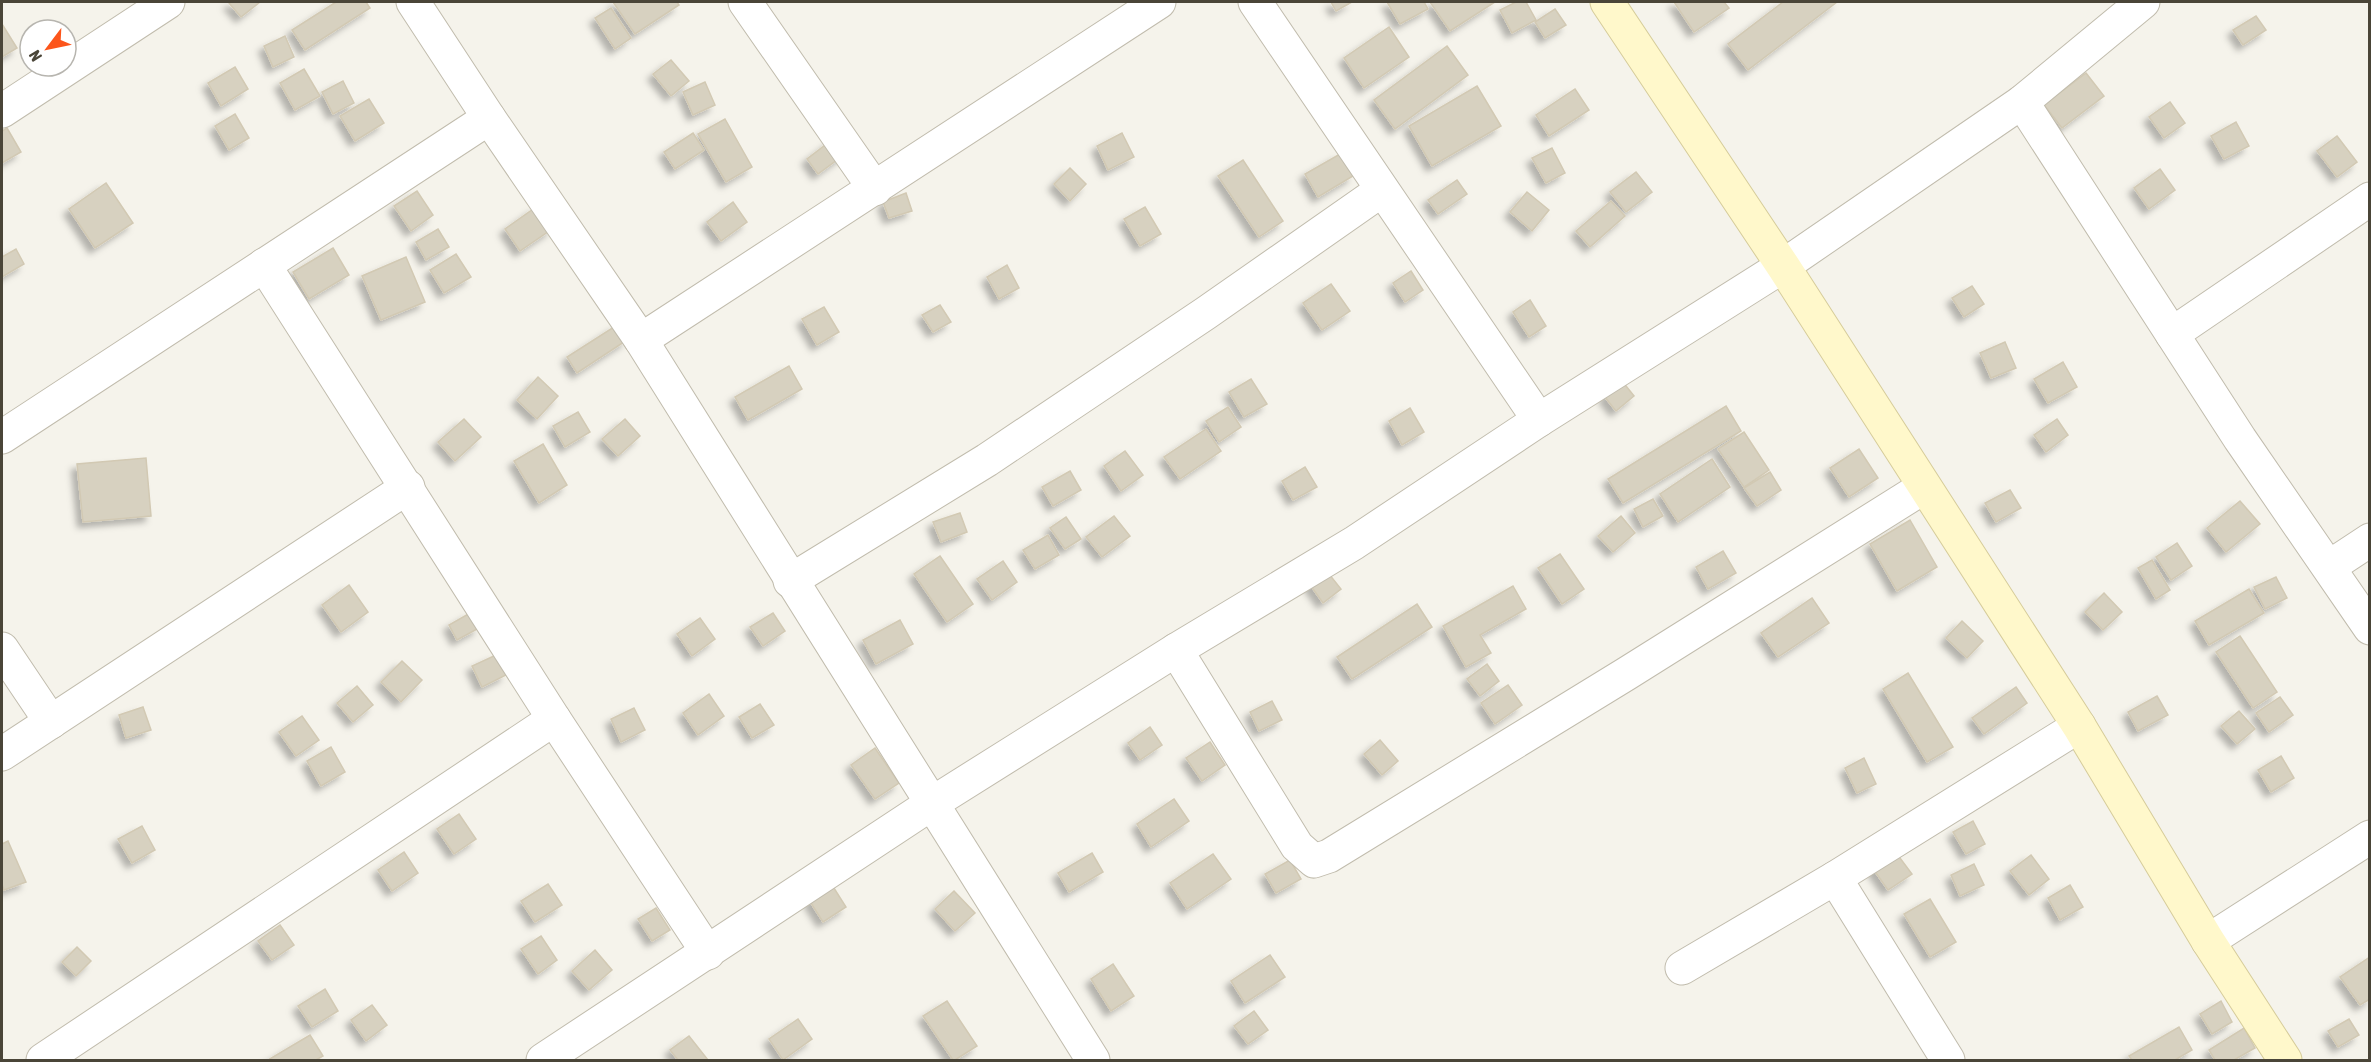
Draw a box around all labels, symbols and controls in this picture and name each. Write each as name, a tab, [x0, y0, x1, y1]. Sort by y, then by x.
north arrow	[18, 18, 78, 78]
text: N	[25, 47, 45, 65]

